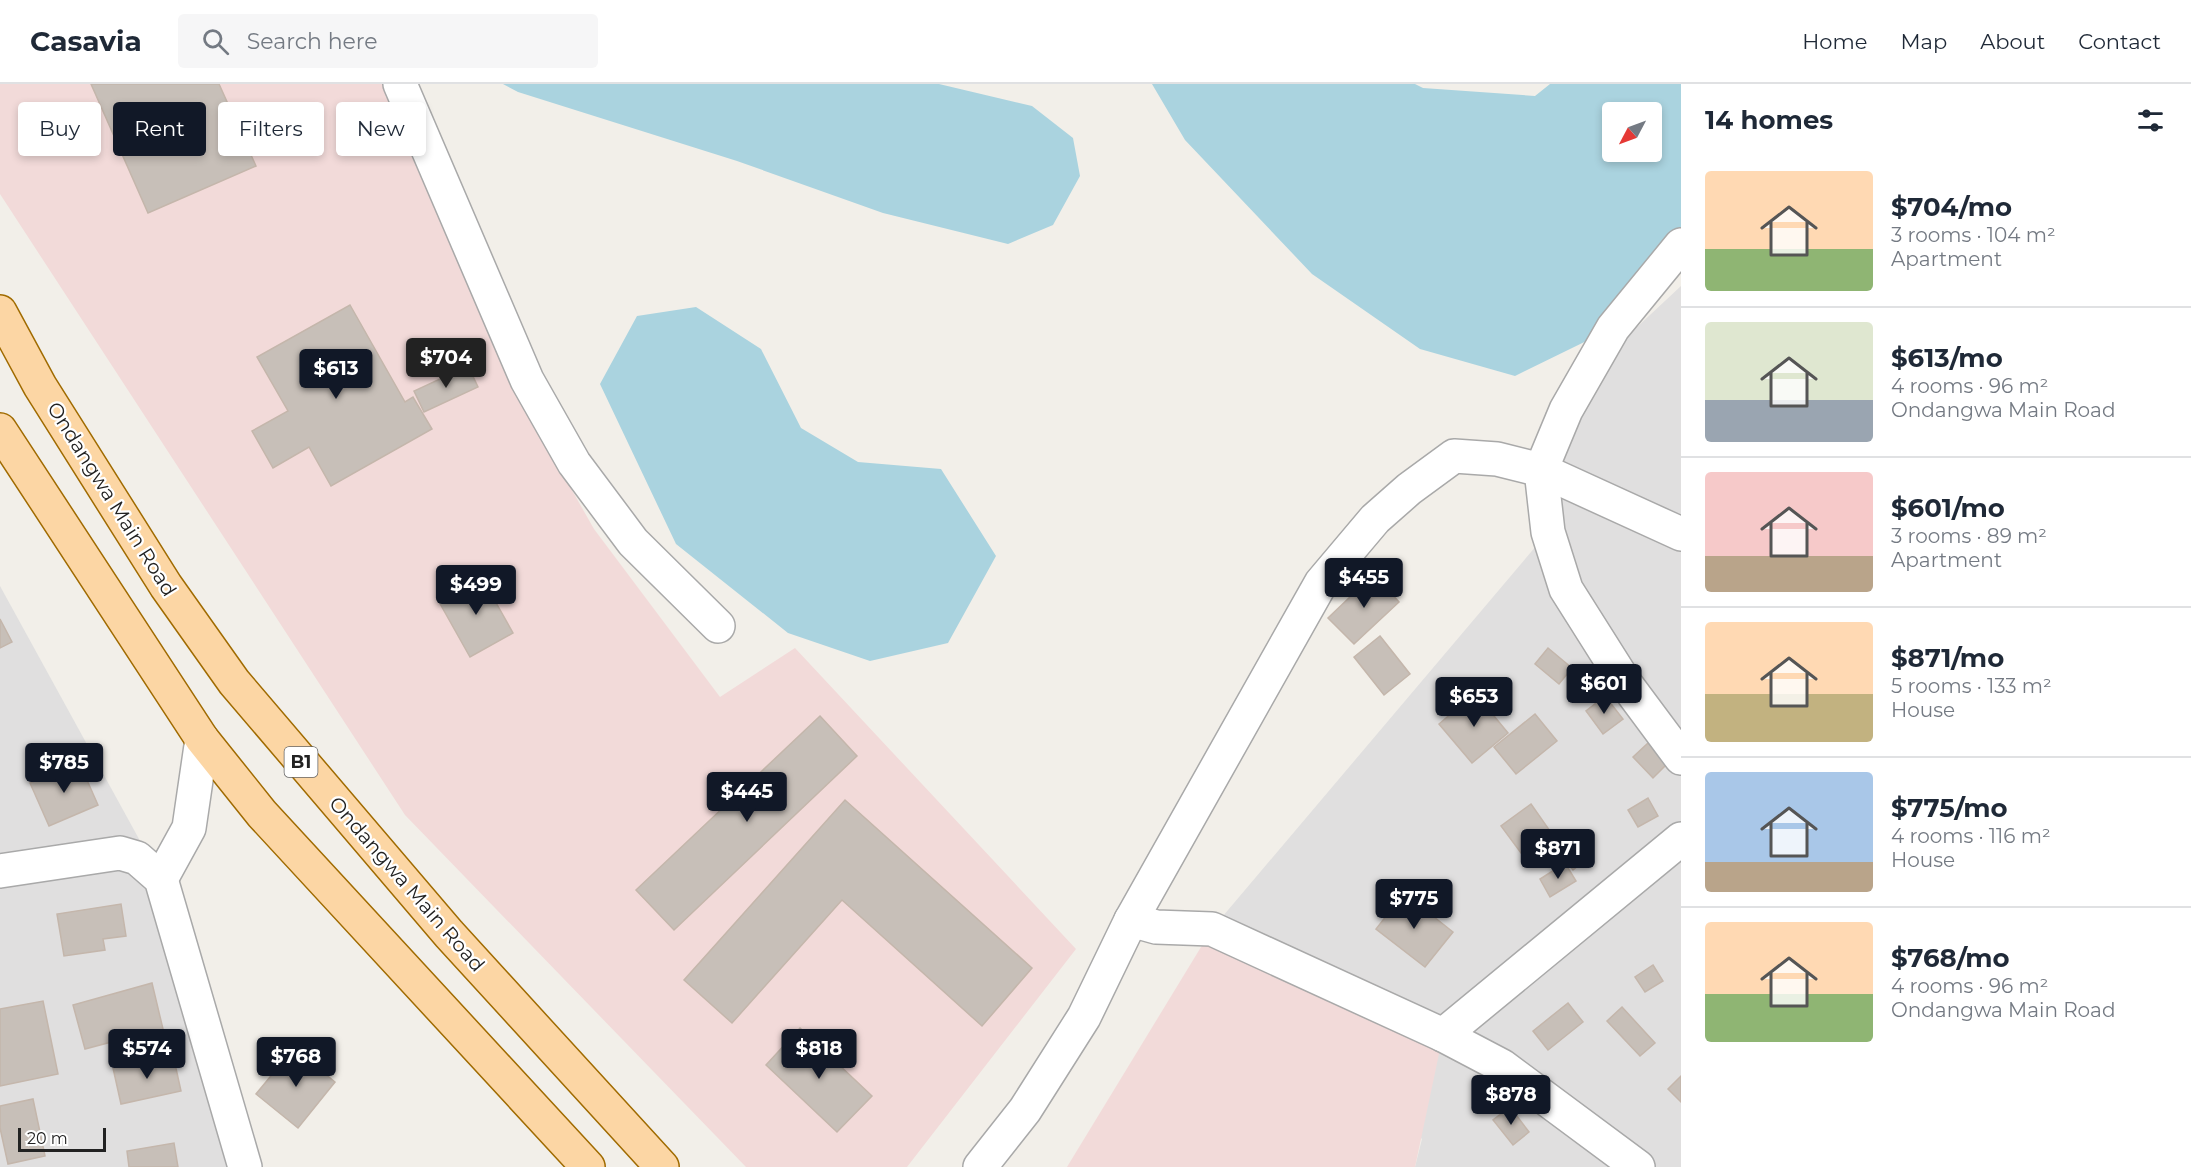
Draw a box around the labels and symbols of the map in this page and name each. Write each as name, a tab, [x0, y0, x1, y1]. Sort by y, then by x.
north arrow	[1602, 102, 1662, 162]
pin: $704	[410, 338, 482, 389]
pin: $613	[300, 349, 372, 400]
street label: Ondangwa Main Road	[42, 397, 182, 601]
pin: $455	[1328, 558, 1400, 609]
pin: $499	[440, 565, 512, 616]
pin: $601	[1568, 664, 1640, 715]
pin: $653	[1438, 677, 1510, 728]
pin: $785	[28, 743, 100, 794]
road number: B1	[284, 747, 318, 777]
pin: $445	[711, 772, 783, 823]
street label: Ondangwa Main Road	[324, 791, 490, 977]
pin: $871	[1522, 829, 1594, 880]
pin: $775	[1378, 879, 1450, 930]
pin: $574	[111, 1029, 183, 1080]
pin: $818	[783, 1029, 855, 1080]
pin: $768	[260, 1037, 332, 1088]
pin: $878	[1475, 1075, 1547, 1126]
scale bar	[18, 1125, 106, 1152]

